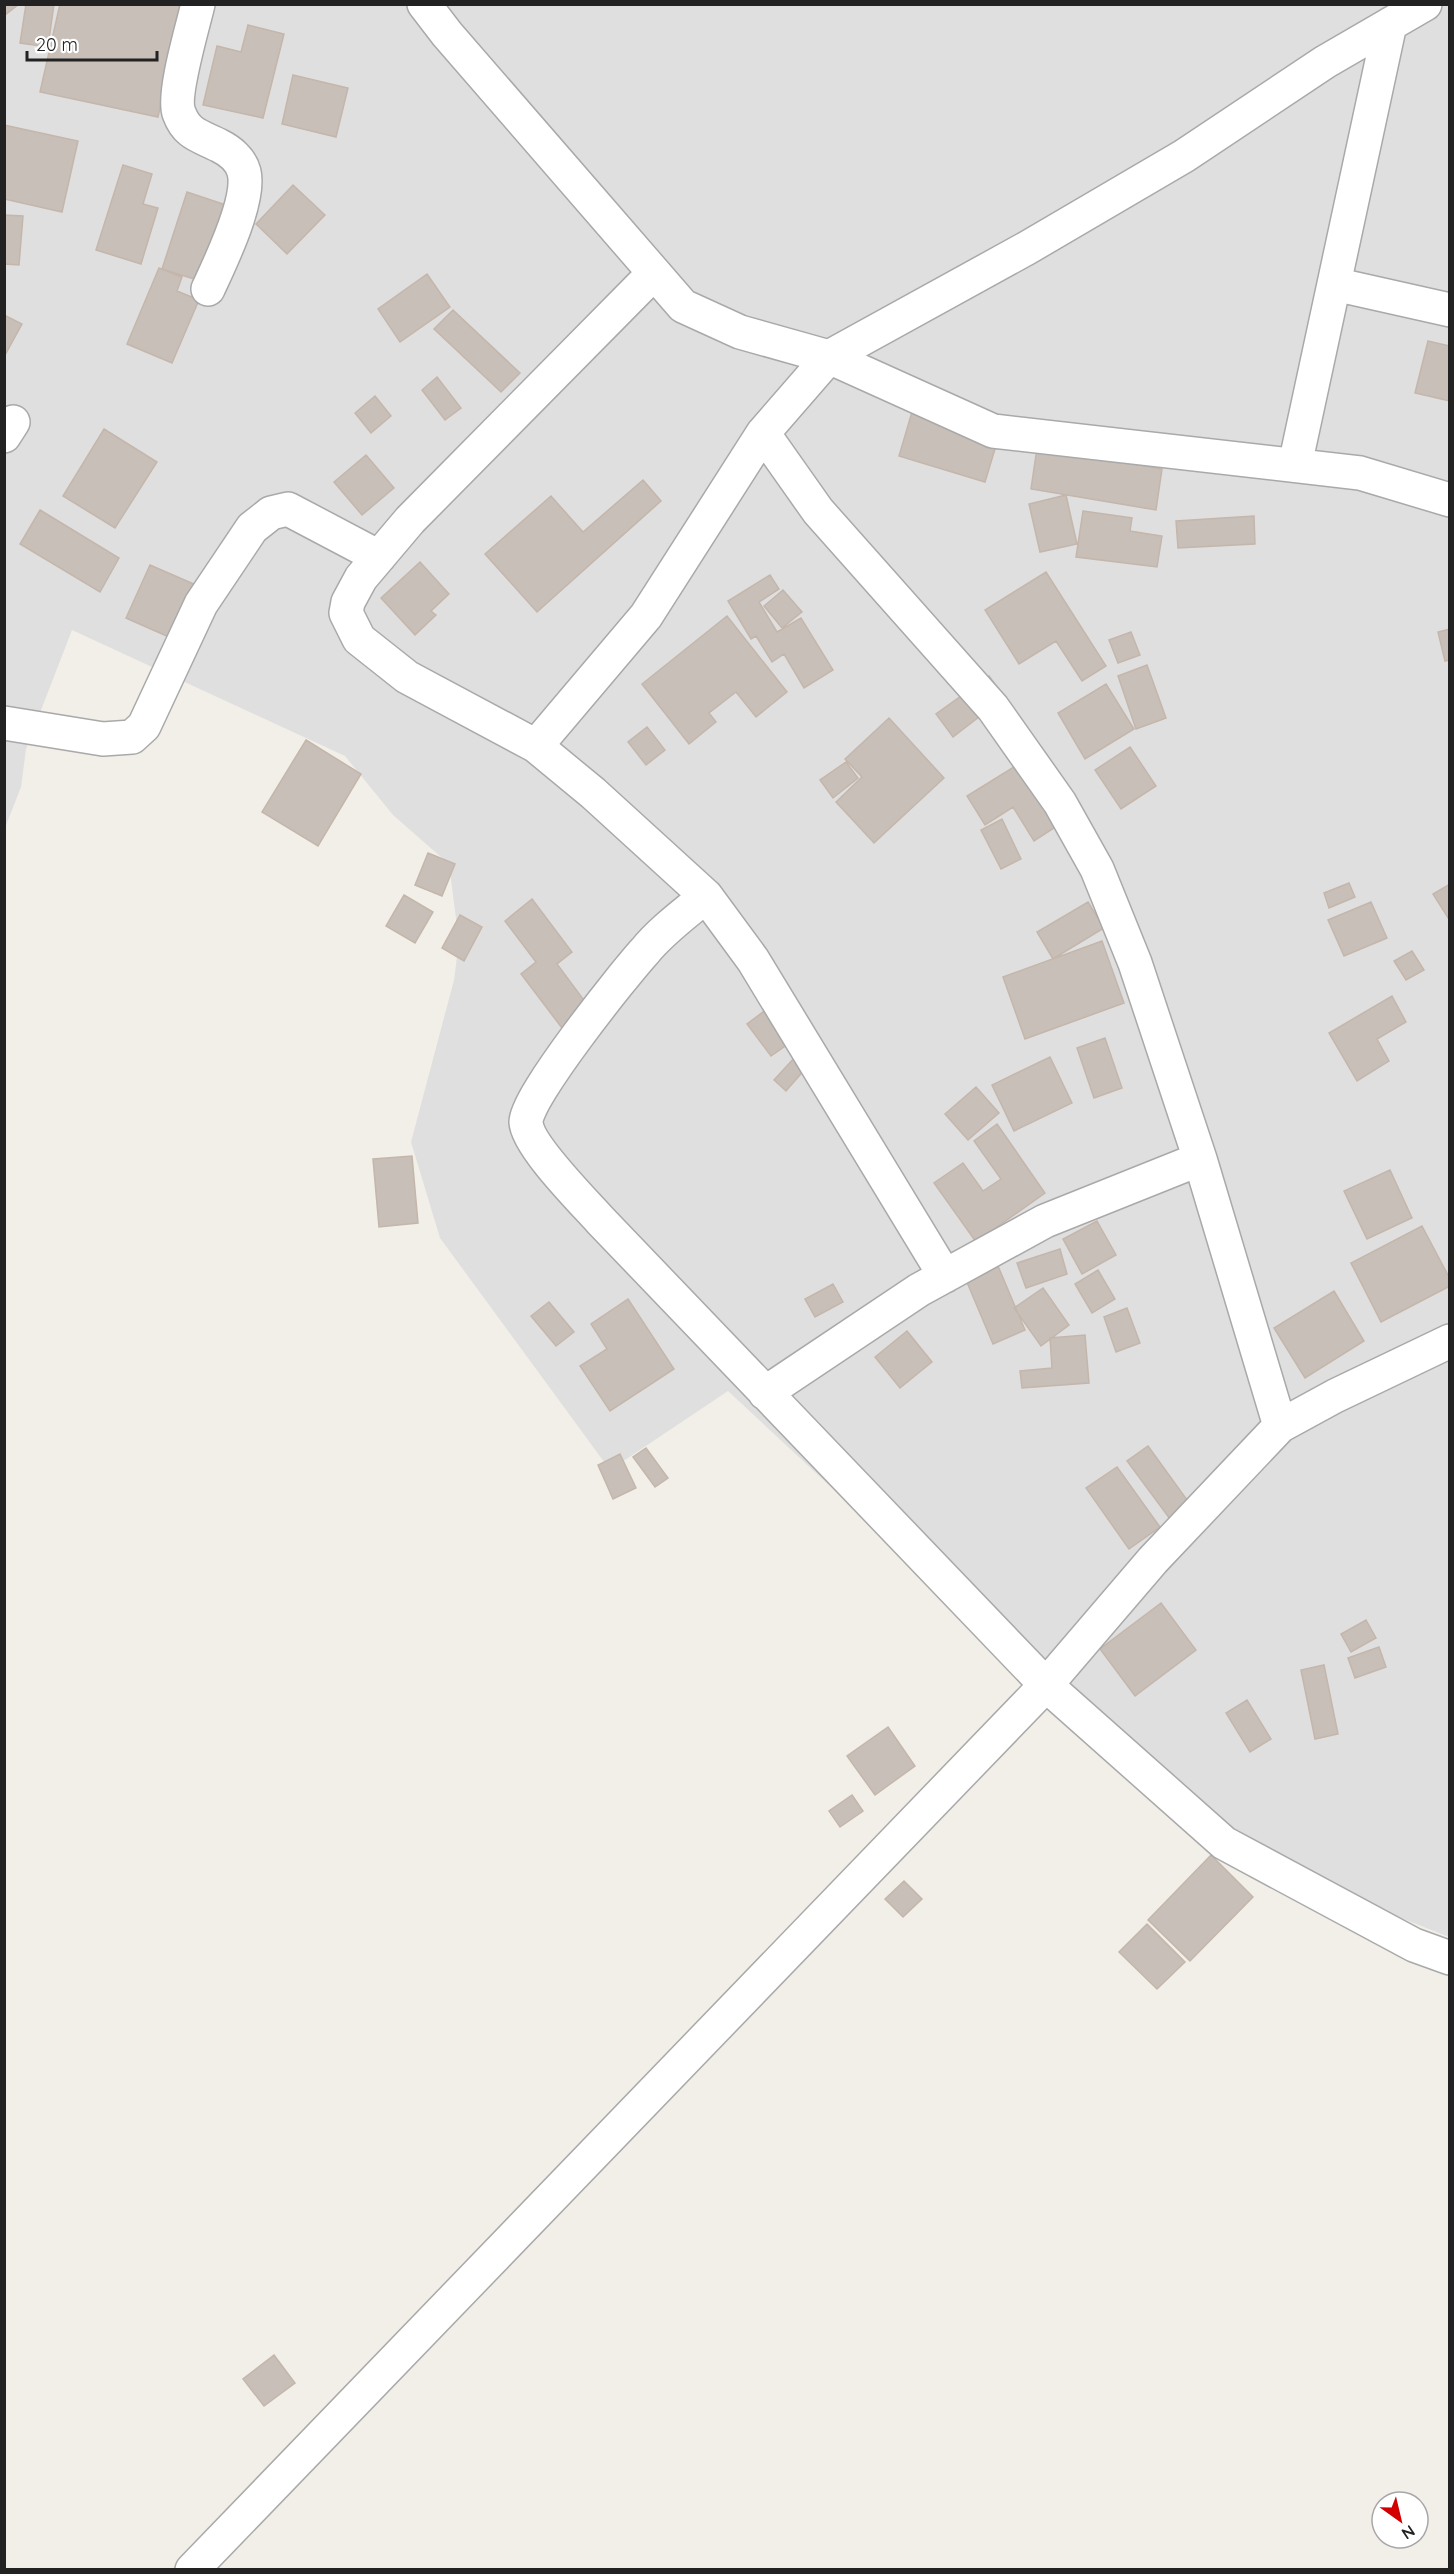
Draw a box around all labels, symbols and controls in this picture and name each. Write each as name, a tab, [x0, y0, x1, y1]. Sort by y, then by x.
scale bar	[27, 24, 158, 62]
text: 20 m	[36, 33, 78, 56]
north arrow	[1370, 2490, 1430, 2550]
text: N	[1398, 2521, 1419, 2544]

